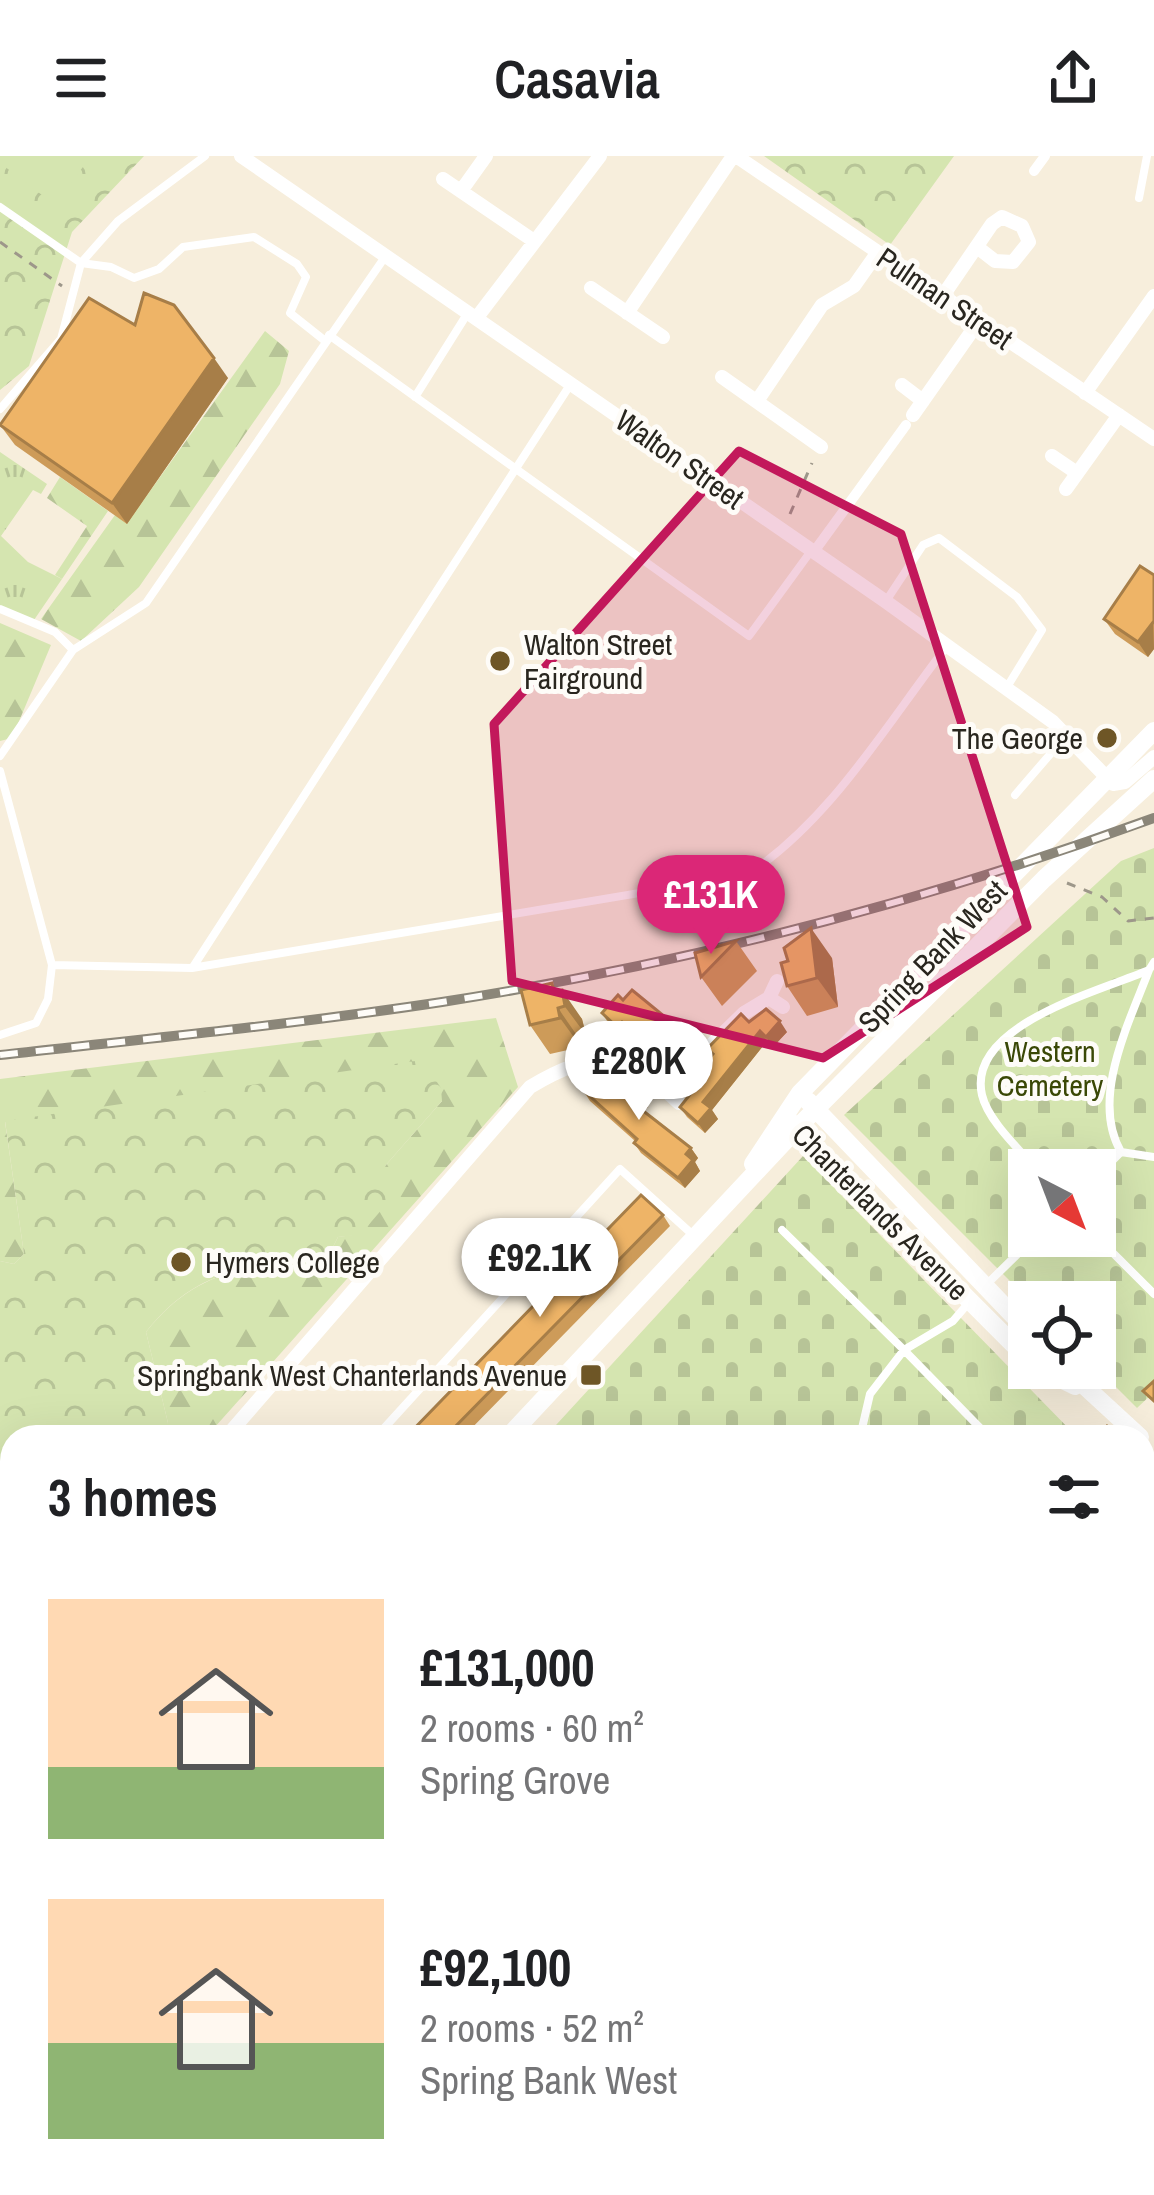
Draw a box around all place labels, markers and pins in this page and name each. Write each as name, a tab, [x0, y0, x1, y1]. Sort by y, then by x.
place label: Walton Street Fairground	[524, 624, 672, 698]
marker: Walton Street Fairground	[487, 648, 513, 674]
place label: The George	[952, 718, 1083, 758]
marker: The George	[1094, 725, 1120, 751]
pin: £131K	[627, 855, 795, 957]
pin: £280K	[555, 1021, 723, 1123]
pin: £92.1K	[442, 1218, 638, 1320]
place label: Hymers College	[205, 1242, 380, 1282]
marker: Hymers College	[168, 1249, 194, 1275]
place label: Springbank West Chanterlands Avenue	[137, 1355, 567, 1395]
marker: Springbank West Chanterlands Avenue	[578, 1362, 604, 1388]

